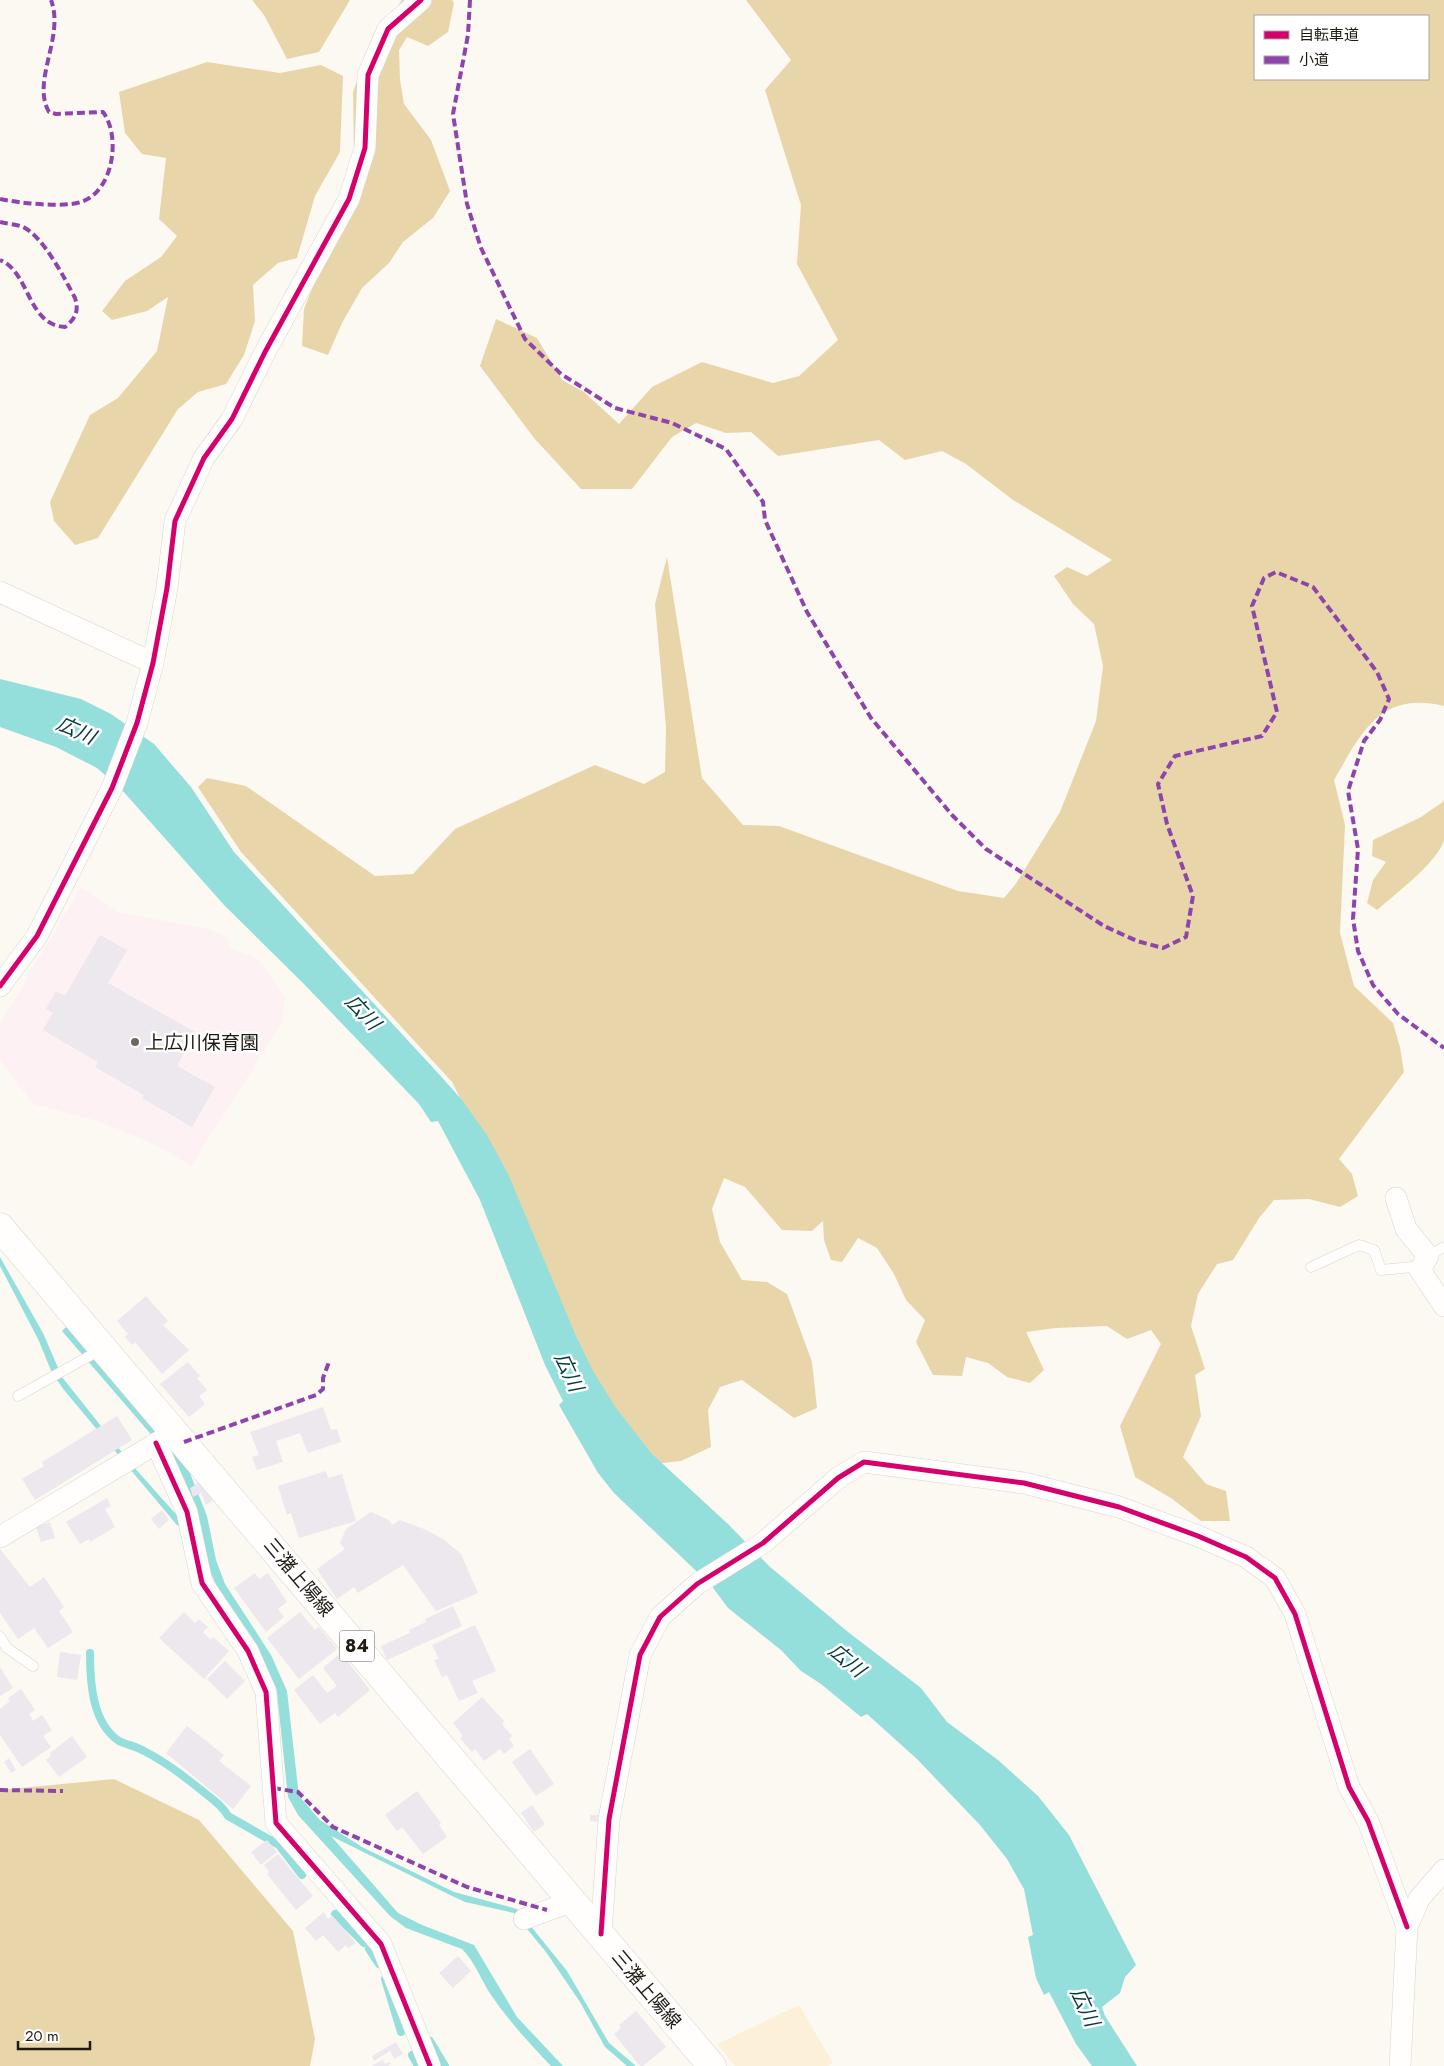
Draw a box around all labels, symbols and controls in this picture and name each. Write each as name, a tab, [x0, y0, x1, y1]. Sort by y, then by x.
legend	[1254, 15, 1429, 80]
text: 自転車道	[1299, 24, 1359, 46]
text: 小道	[1299, 49, 1329, 71]
water label: 広川	[52, 709, 102, 753]
water label: 広川	[338, 988, 388, 1038]
place label: 上広川保育園	[145, 1029, 259, 1056]
marker: 上広川保育園	[129, 1036, 141, 1048]
water label: 広川	[547, 1348, 591, 1398]
street label: 三潴上陽線	[258, 1532, 339, 1622]
road number: 84	[340, 1630, 374, 1662]
water label: 広川	[822, 1636, 873, 1686]
street label: 三潴上陽線	[606, 1944, 687, 2034]
water label: 広川	[1063, 1983, 1107, 2033]
scale bar	[18, 2018, 90, 2050]
text: 20 m	[25, 2025, 59, 2047]

